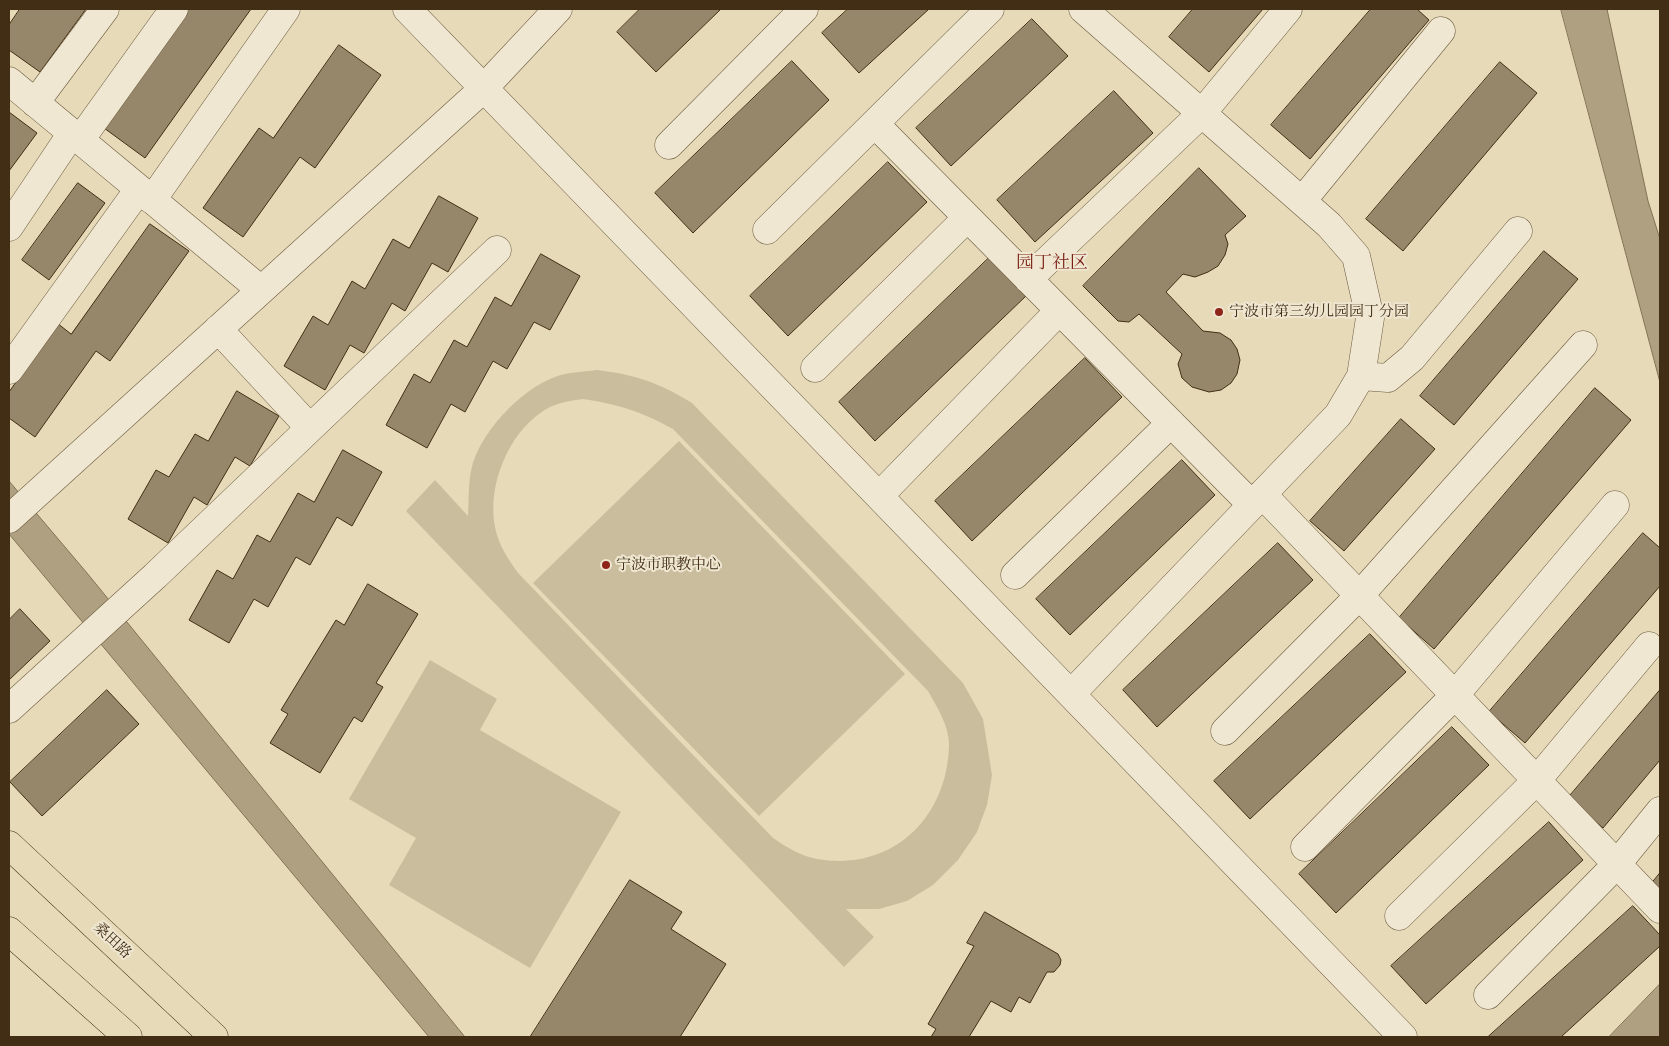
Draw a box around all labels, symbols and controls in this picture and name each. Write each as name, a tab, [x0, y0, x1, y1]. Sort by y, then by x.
district label: 园丁社区	[1016, 253, 1088, 275]
place label: 宁波市第三幼儿园园丁分园	[1229, 303, 1409, 321]
marker: 宁波市第三幼儿园园丁分园	[1213, 306, 1225, 318]
place label: 宁波市职教中心	[616, 556, 721, 574]
marker: 宁波市职教中心	[600, 559, 612, 571]
street label: 桑田路	[89, 919, 135, 963]

